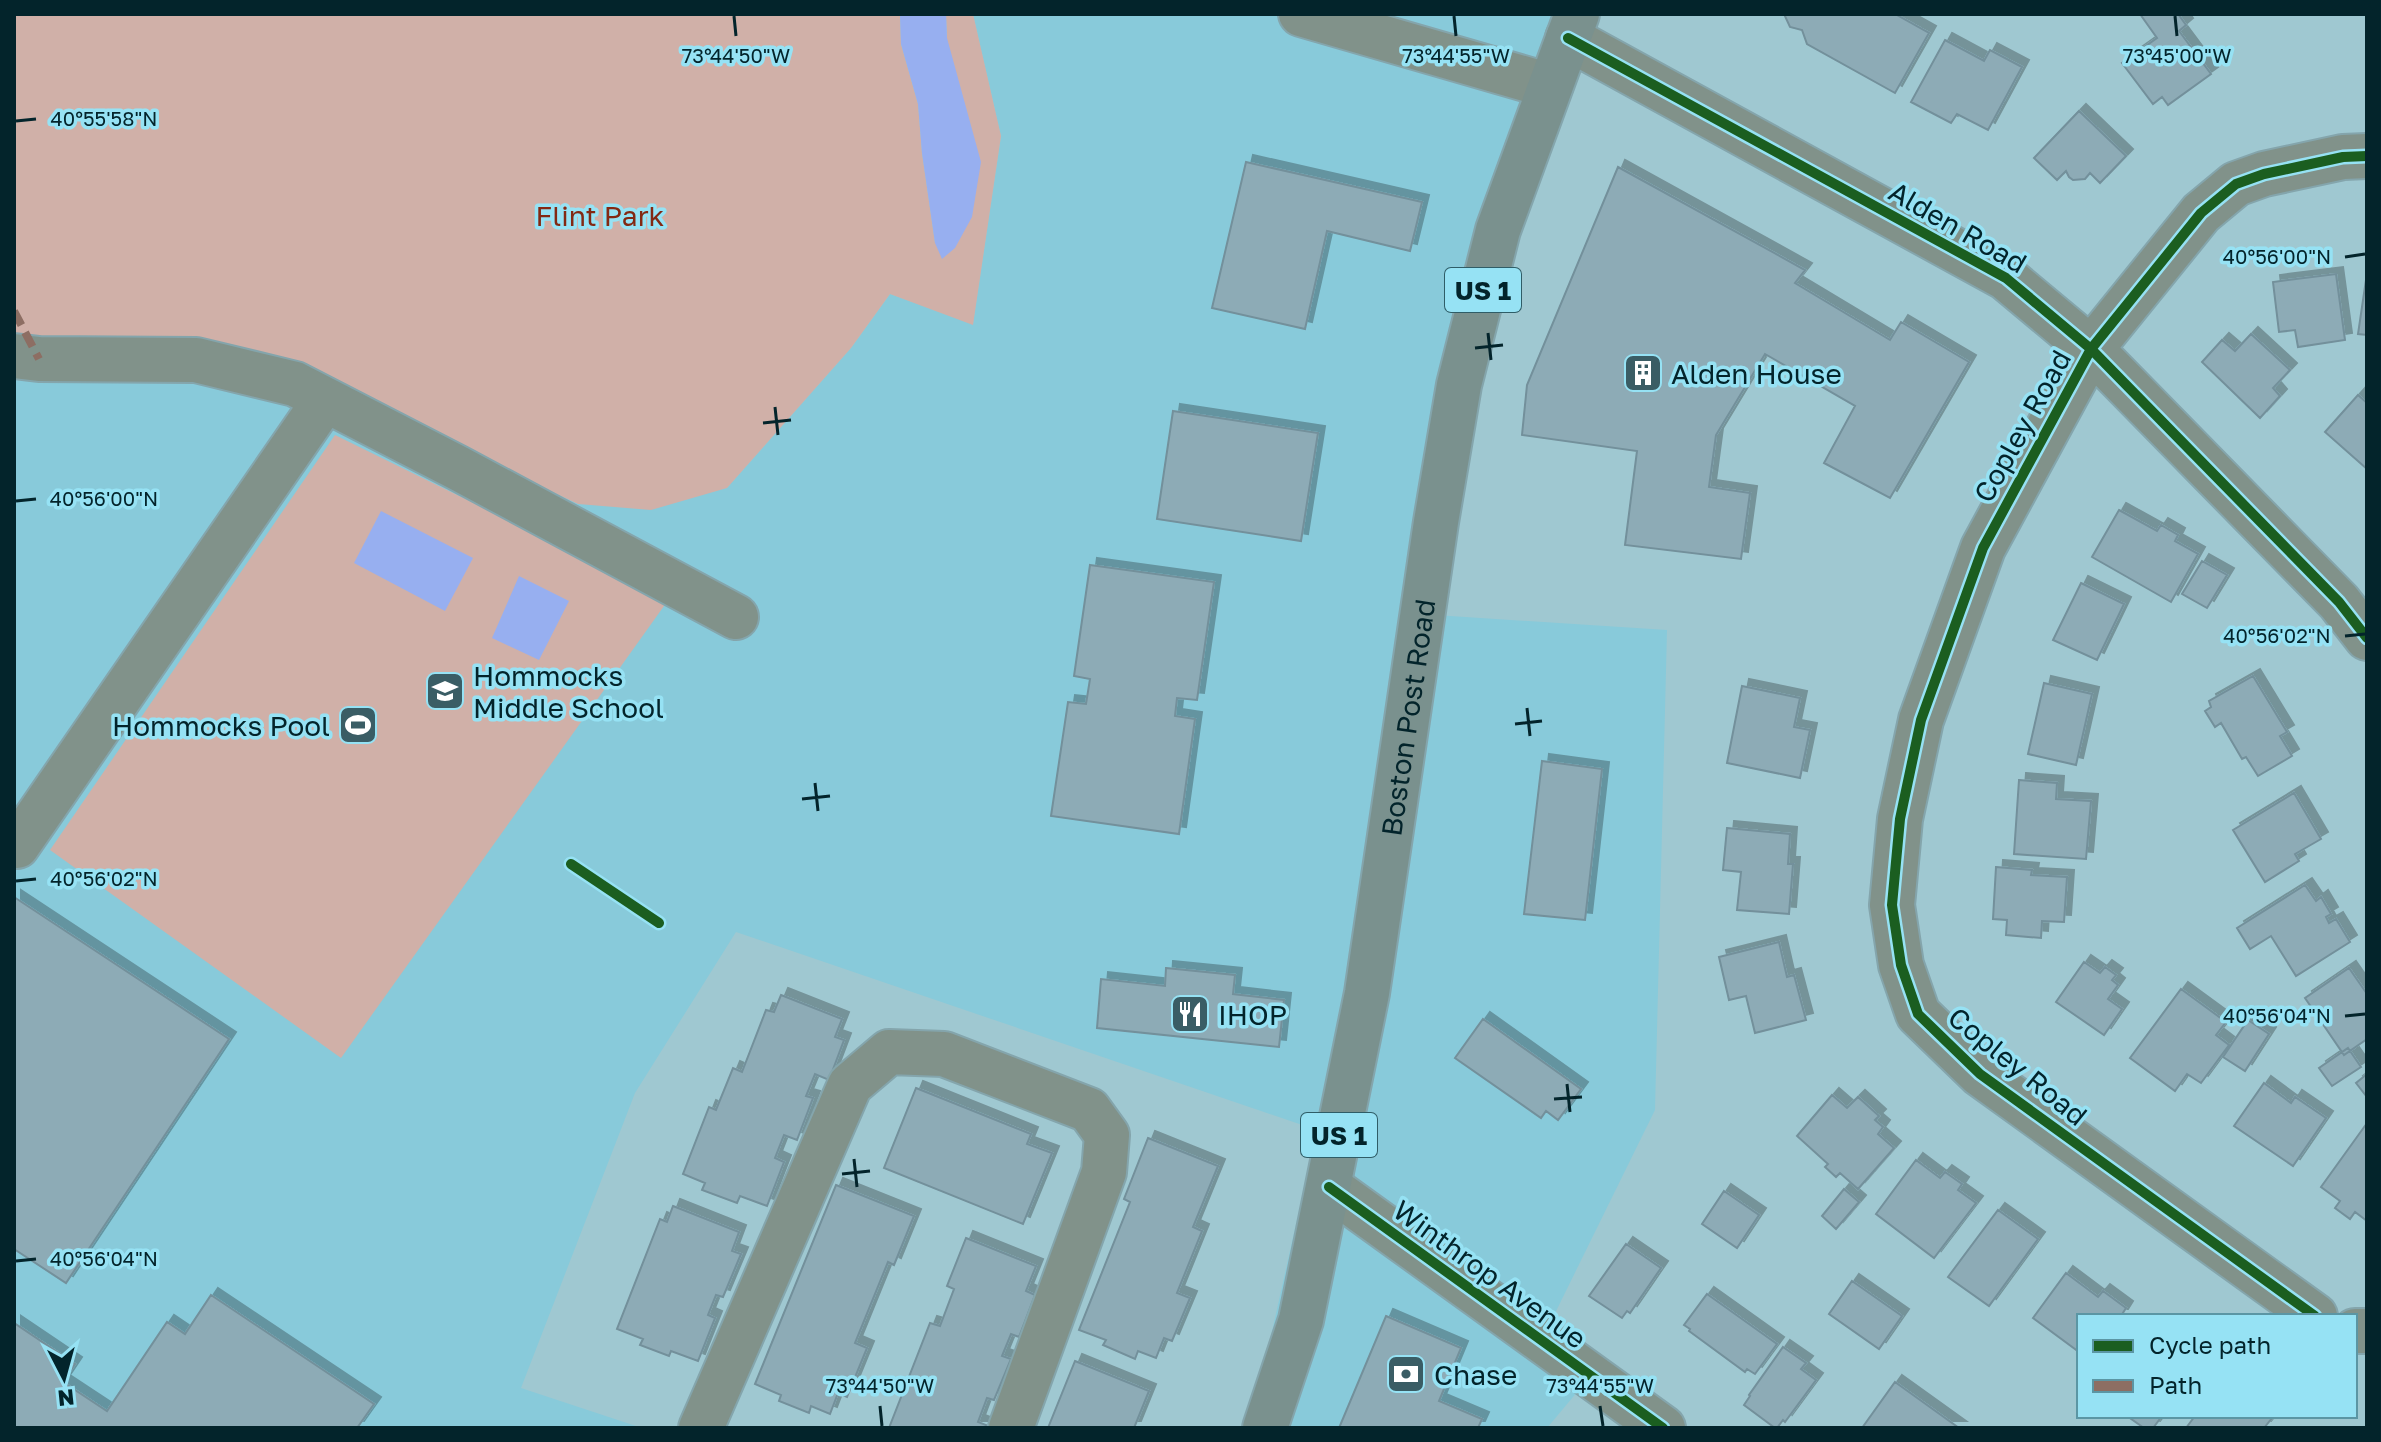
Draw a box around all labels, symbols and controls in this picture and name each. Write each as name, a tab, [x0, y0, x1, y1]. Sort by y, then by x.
text: 73°44'50"W	[682, 43, 790, 67]
text: 73°44'55"W	[1402, 43, 1510, 67]
text: 73°45'00"W	[2123, 43, 2231, 67]
text: 40°55'58"N	[51, 106, 157, 130]
street label: Alden Road	[1883, 174, 2033, 280]
park label: Flint Park	[536, 199, 665, 232]
text: 40°56'00"N	[2223, 244, 2331, 268]
road number: US 1	[1445, 268, 1521, 312]
street label: Copley Road	[1967, 344, 2077, 508]
building icon: Alden House	[1622, 352, 1664, 394]
place label: Alden House	[1671, 357, 1842, 390]
text: 40°56'00"N	[50, 486, 158, 510]
street label: Boston Post Road	[1374, 597, 1441, 838]
text: 40°56'02"N	[2223, 623, 2331, 647]
place label: Hommocks Middle School	[473, 659, 664, 724]
school or university icon: Hommocks Middle School	[424, 670, 466, 712]
sports icon: Hommocks Pool	[337, 704, 379, 746]
place label: Hommocks Pool	[112, 709, 330, 742]
text: 40°56'02"N	[50, 866, 158, 890]
restaurant icon: IHOP	[1169, 993, 1211, 1035]
place label: IHOP	[1218, 998, 1287, 1031]
street label: Copley Road	[1942, 1000, 2094, 1132]
text: 40°56'04"N	[2223, 1003, 2331, 1027]
road number: US 1	[1301, 1113, 1377, 1157]
street label: Winthrop Avenue	[1387, 1193, 1593, 1355]
text: 40°56'04"N	[50, 1246, 158, 1270]
legend	[2077, 1314, 2357, 1418]
text: Cycle path	[2149, 1330, 2271, 1359]
north arrow	[24, 1338, 104, 1418]
bank icon: Chase	[1385, 1353, 1427, 1395]
place label: Chase	[1434, 1358, 1517, 1391]
text: Path	[2149, 1370, 2202, 1399]
text: 73°44'50"W	[826, 1373, 934, 1397]
text: 73°44'55"W	[1546, 1373, 1654, 1397]
text: N	[56, 1384, 76, 1413]

